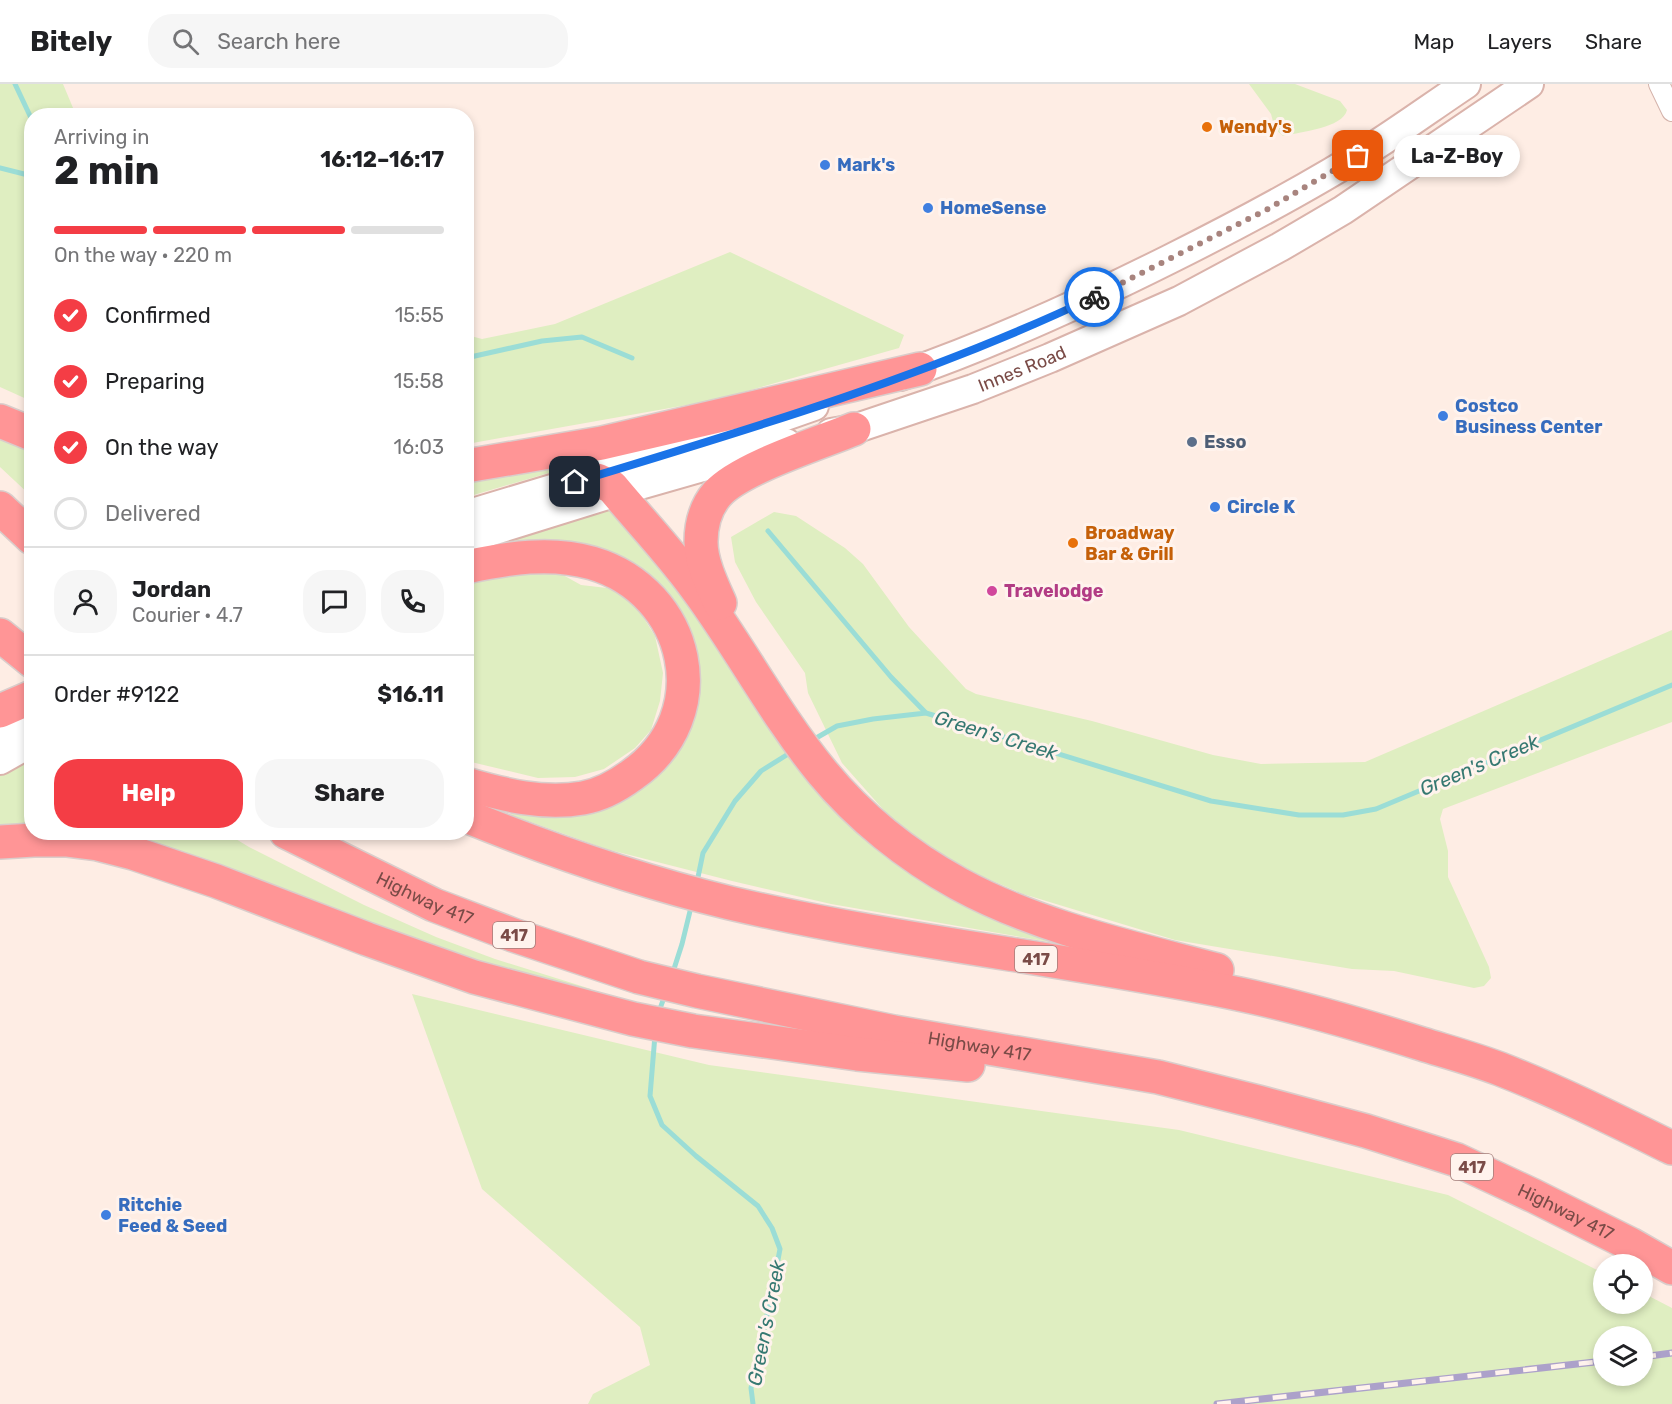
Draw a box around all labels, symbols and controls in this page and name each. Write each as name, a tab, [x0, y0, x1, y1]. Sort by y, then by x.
search box	[148, 14, 568, 68]
text: Bitely	[30, 25, 112, 58]
icon: search	[169, 25, 202, 58]
text: Search here	[217, 28, 341, 55]
text: Map	[1413, 29, 1454, 54]
text: Layers	[1487, 29, 1552, 54]
text: Share	[1585, 29, 1642, 54]
place label: Wendy's	[1219, 116, 1292, 138]
marker: Wendy's	[1200, 120, 1214, 134]
text: Arriving in	[54, 125, 149, 149]
pin	[1332, 130, 1383, 181]
callout: La-Z-Boy	[1394, 135, 1520, 177]
icon: bag	[1341, 139, 1374, 172]
text: La-Z-Boy	[1411, 144, 1503, 168]
text: 16:12–16:17	[320, 146, 444, 173]
text: 2 min	[54, 148, 160, 194]
place label: Mark's	[837, 154, 895, 176]
marker: Mark's	[818, 158, 832, 172]
place label: HomeSense	[940, 197, 1047, 219]
marker: HomeSense	[921, 201, 935, 215]
text: On the way · 220 m	[54, 243, 232, 267]
courier	[1064, 267, 1124, 327]
icon: bike	[1078, 281, 1111, 314]
icon: check	[54, 299, 87, 332]
text: Confirmed	[105, 302, 211, 329]
text: 15:55	[395, 303, 444, 327]
street label: Innes Road	[975, 341, 1070, 397]
icon: check	[54, 365, 87, 398]
text: Preparing	[105, 368, 205, 395]
text: 15:58	[394, 369, 444, 393]
place label: Costco Business Center	[1455, 395, 1602, 438]
marker: Costco Business Center	[1436, 409, 1450, 423]
icon: check	[54, 431, 87, 464]
place label: Esso	[1204, 431, 1246, 453]
text: On the way	[105, 434, 219, 461]
text: 16:03	[394, 435, 444, 459]
marker: Esso	[1185, 435, 1199, 449]
pin	[549, 456, 600, 507]
icon: home	[558, 465, 591, 498]
place label: Circle K	[1227, 496, 1295, 518]
text: Delivered	[105, 500, 201, 527]
marker: Circle K	[1208, 500, 1222, 514]
place label: Broadway Bar & Grill	[1085, 522, 1175, 565]
marker: Broadway Bar & Grill	[1066, 536, 1080, 550]
button: person	[54, 570, 117, 633]
button: chat	[303, 570, 366, 633]
button: phone	[381, 570, 444, 633]
text: Jordan	[132, 576, 211, 603]
place label: Travelodge	[1004, 580, 1104, 602]
marker: Travelodge	[985, 584, 999, 598]
text: Courier · 4.7	[132, 603, 243, 627]
text: Order #9122	[54, 681, 179, 708]
text: $16.11	[377, 681, 444, 708]
water label: Green's Creek	[931, 705, 1061, 765]
water label: Green's Creek	[1416, 729, 1543, 801]
button: Help	[54, 759, 243, 828]
button: Share	[255, 759, 444, 828]
street label: Highway 417	[372, 867, 476, 930]
road number: 417	[493, 922, 535, 948]
road number: 417	[1015, 946, 1057, 972]
street label: Highway 417	[926, 1027, 1033, 1066]
road number: 417	[1451, 1154, 1493, 1180]
street label: Highway 417	[1514, 1179, 1617, 1245]
place label: Ritchie Feed & Seed	[118, 1194, 227, 1237]
marker: Ritchie Feed & Seed	[99, 1208, 113, 1222]
map controls	[1593, 1254, 1653, 1386]
button: locate	[1593, 1254, 1653, 1314]
water label: Green's Creek	[742, 1257, 790, 1388]
button: layers	[1593, 1326, 1653, 1386]

